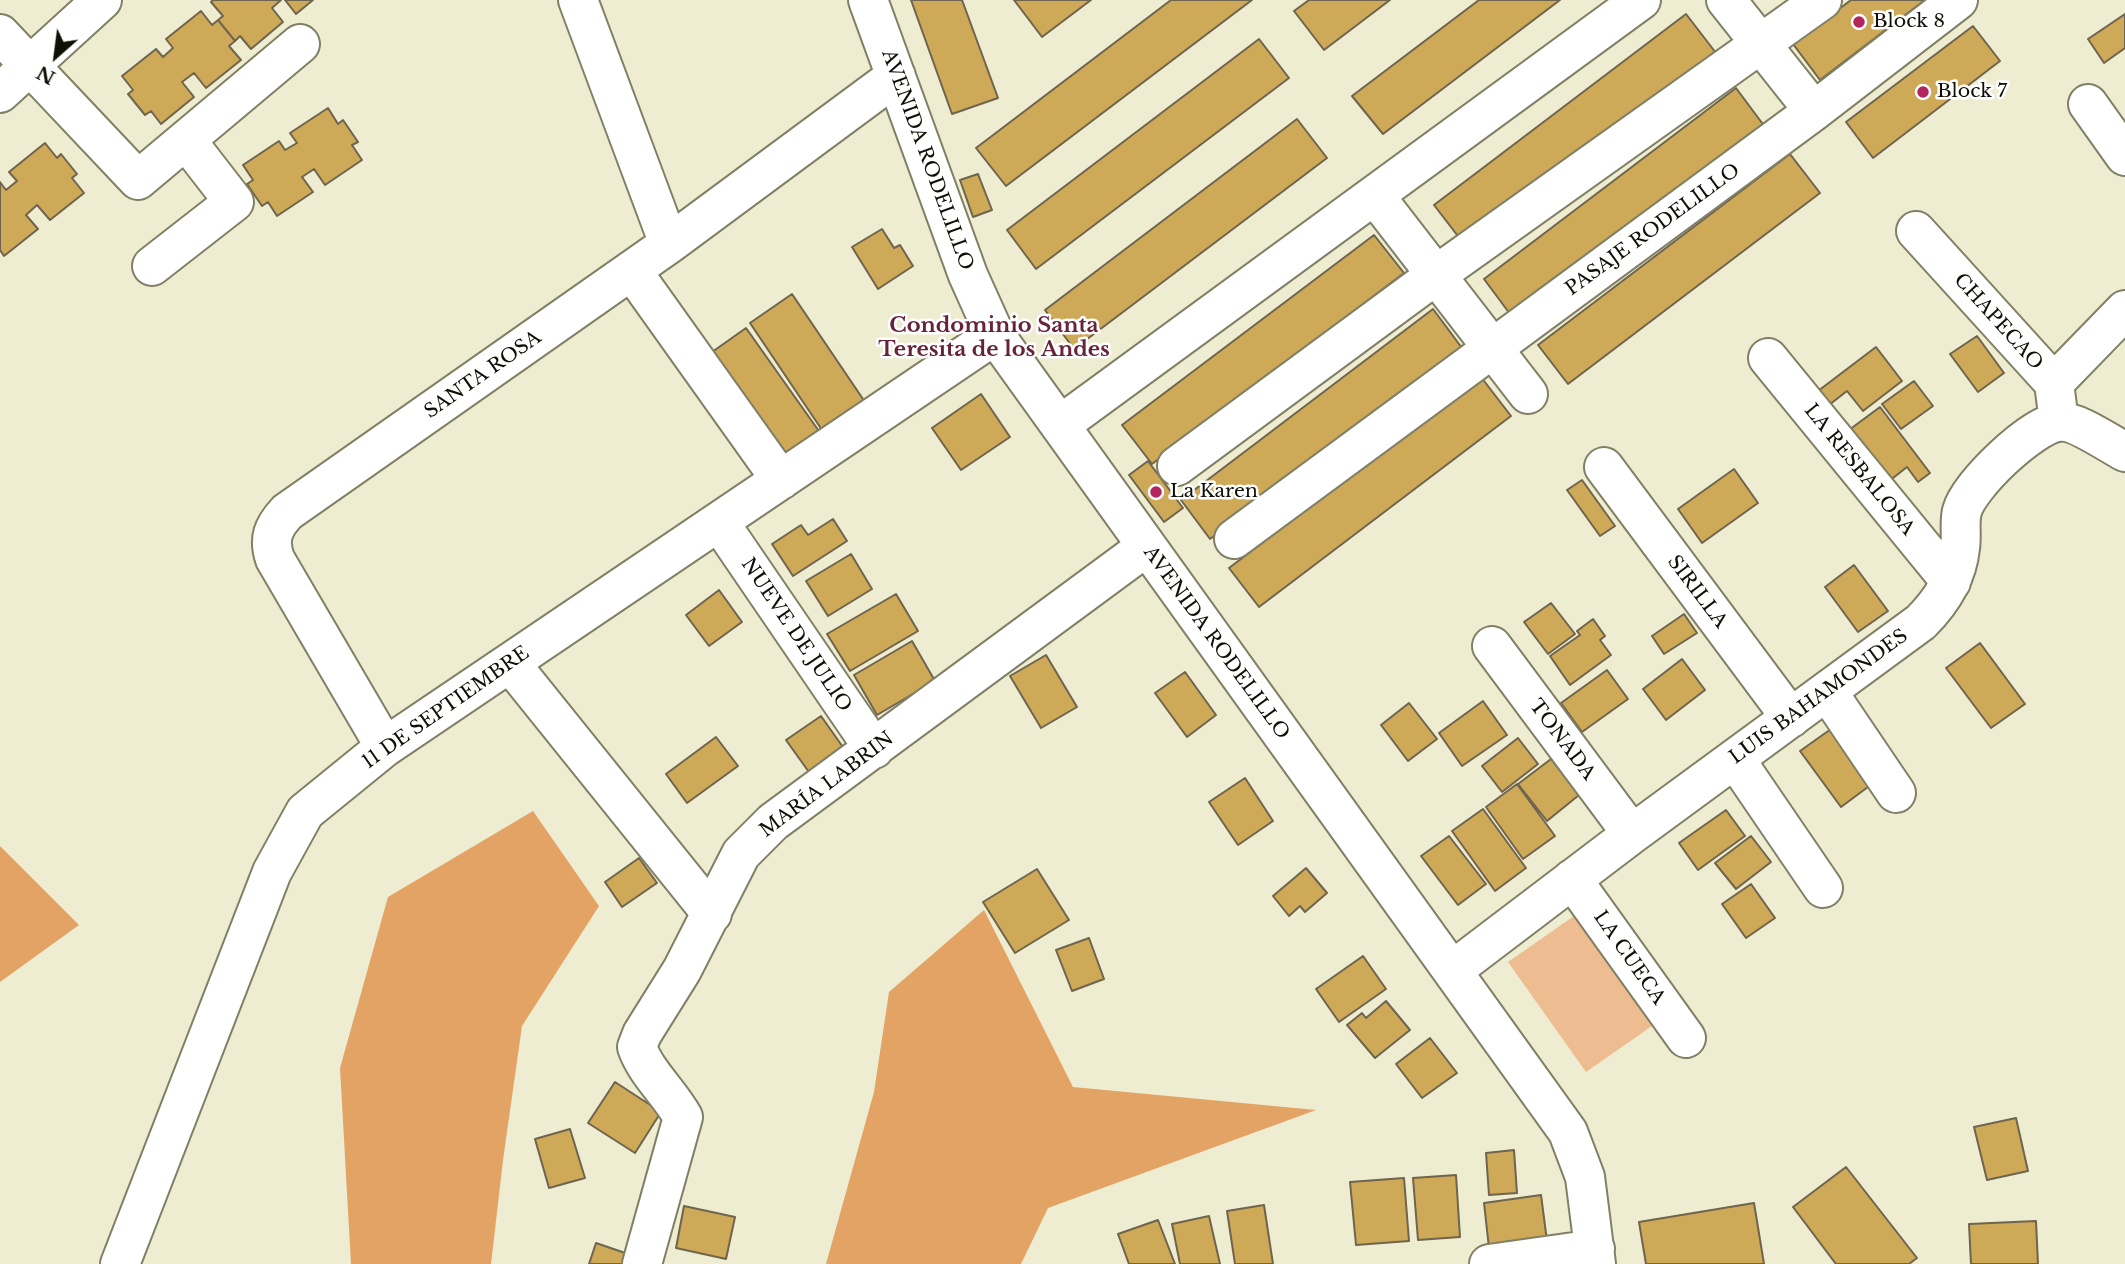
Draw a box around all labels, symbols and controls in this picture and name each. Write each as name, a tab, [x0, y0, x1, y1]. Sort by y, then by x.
place label: Block 8	[1873, 11, 1945, 33]
marker: Block 8	[1851, 14, 1867, 30]
north arrow	[21, 21, 91, 91]
street label: AVENIDA RODELILLO	[876, 47, 978, 273]
text: N	[33, 61, 59, 89]
place label: Block 7	[1937, 81, 2007, 103]
marker: Block 7	[1915, 84, 1931, 100]
street label: PASAJE RODELILLO	[1561, 159, 1745, 301]
street label: CHAPECAO	[1949, 269, 2047, 375]
district label: Condominio Santa Teresita de los Andes	[878, 313, 1110, 363]
street label: SANTA ROSA	[420, 326, 546, 424]
street label: LA RESBALOSA	[1799, 400, 1919, 540]
place label: La Karen	[1170, 481, 1258, 503]
marker: La Karen	[1148, 484, 1164, 500]
street label: AVENIDA RODELILLO	[1138, 542, 1294, 744]
street label: SIRILLA	[1662, 551, 1732, 633]
street label: NUEVE DE JULIO	[736, 554, 856, 716]
street label: LUIS BAHAMONDES	[1726, 625, 1912, 769]
street label: 11 DE SEPTIEMBRE	[358, 642, 534, 774]
street label: TONADA	[1524, 695, 1600, 785]
street label: MARÍA LABRIN	[756, 727, 898, 843]
street label: LA CUECA	[1588, 907, 1670, 1009]

